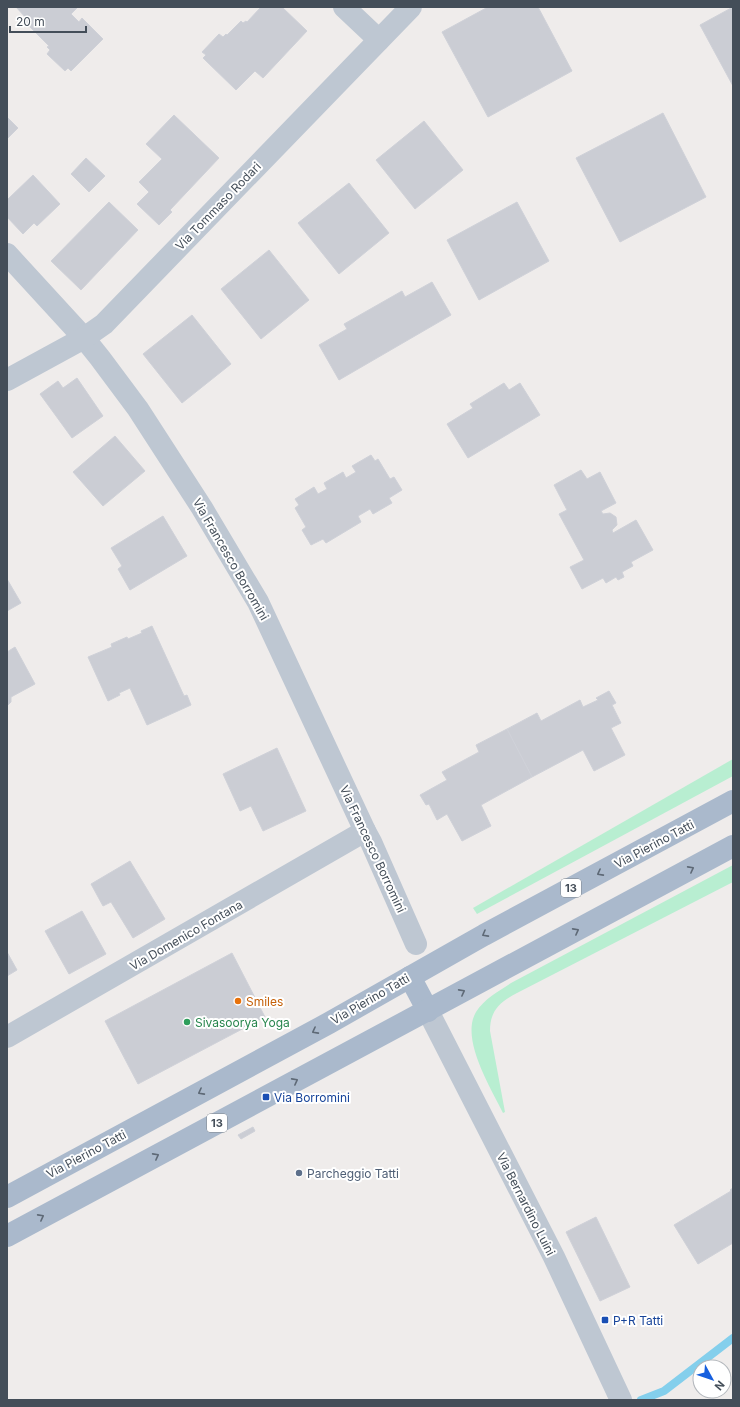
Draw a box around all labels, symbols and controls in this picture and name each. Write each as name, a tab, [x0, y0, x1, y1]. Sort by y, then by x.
scale bar	[10, 8, 86, 34]
text: 20 m	[16, 14, 45, 29]
street label: Via Tommaso Rodari	[172, 159, 264, 253]
street label: Via Francesco Borromini	[190, 495, 272, 623]
street label: Via Francesco Borromini	[337, 783, 409, 915]
street label: Via Pierino Tatti	[612, 817, 697, 871]
one-way arrow	[687, 866, 694, 874]
one-way arrow	[597, 868, 604, 875]
road number: 13	[561, 879, 581, 897]
street label: Via Domenico Fontana	[127, 897, 245, 973]
one-way arrow	[572, 928, 580, 935]
one-way arrow	[482, 930, 490, 937]
street label: Via Pierino Tatti	[328, 970, 412, 1028]
one-way arrow	[458, 990, 465, 997]
place label: Smiles	[246, 994, 283, 1009]
marker: Smiles	[233, 996, 243, 1006]
place label: Sivasoorya Yoga	[195, 1015, 290, 1030]
marker: Sivasoorya Yoga	[182, 1017, 192, 1027]
one-way arrow	[312, 1026, 319, 1033]
one-way arrow	[291, 1079, 299, 1086]
one-way arrow	[198, 1088, 205, 1095]
place label: Via Borromini	[274, 1090, 350, 1105]
marker: Via Borromini	[261, 1092, 271, 1102]
road number: 13	[207, 1114, 227, 1132]
street label: Via Pierino Tatti	[44, 1127, 129, 1181]
street label: Via Bernardino Luini	[494, 1150, 559, 1258]
one-way arrow	[152, 1153, 159, 1161]
place label: Parcheggio Tatti	[307, 1166, 399, 1181]
marker: Parcheggio Tatti	[294, 1168, 304, 1178]
one-way arrow	[37, 1214, 45, 1222]
place label: P+R Tatti	[613, 1313, 663, 1328]
marker: P+R Tatti	[600, 1315, 610, 1325]
north arrow	[692, 1359, 732, 1399]
text: N	[712, 1378, 728, 1393]

